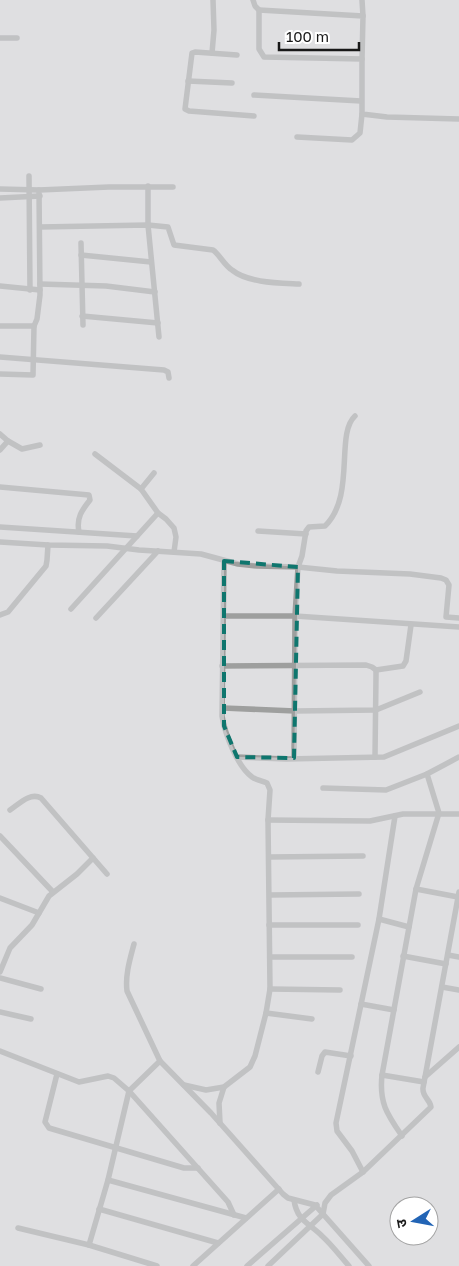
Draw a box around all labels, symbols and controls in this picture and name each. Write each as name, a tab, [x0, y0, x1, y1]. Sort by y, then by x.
scale bar	[279, 20, 359, 52]
text: 100 m	[286, 27, 329, 45]
north arrow	[389, 1196, 439, 1246]
text: उ	[391, 1217, 410, 1229]

